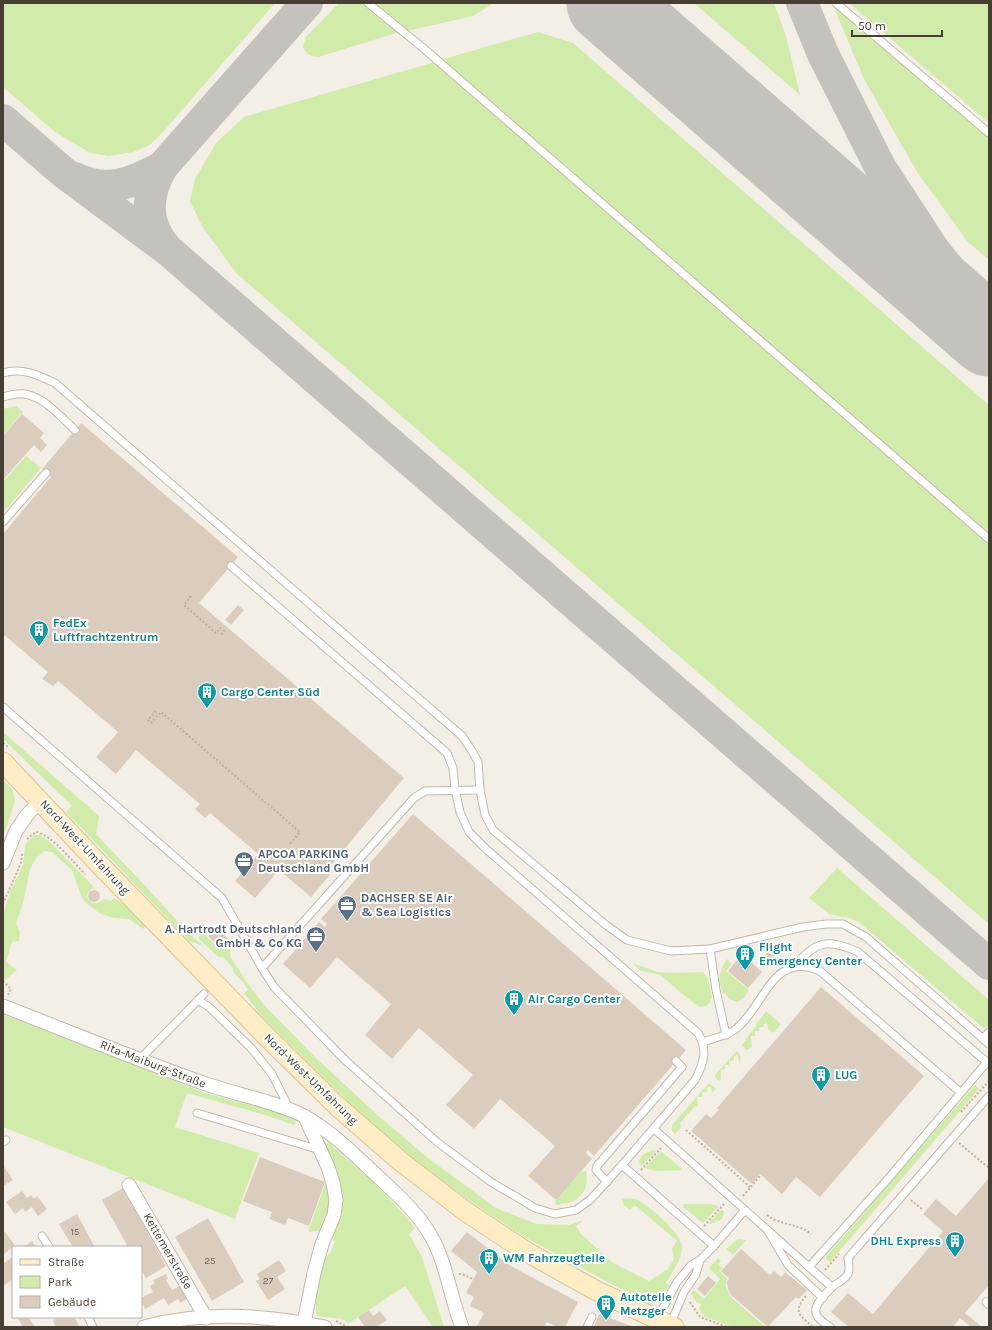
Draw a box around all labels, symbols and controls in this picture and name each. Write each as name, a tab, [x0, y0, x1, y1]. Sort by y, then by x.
scale bar	[852, 12, 942, 38]
text: 50 m	[858, 19, 886, 33]
place label: FedEx Luftfrachtzentrum	[53, 616, 158, 644]
building icon: FedEx Luftfrachtzentrum	[28, 619, 50, 647]
building icon: Cargo Center Süd	[196, 681, 218, 709]
place label: Cargo Center Süd	[221, 685, 320, 699]
street label: Nord-West-Umfahrung	[37, 797, 133, 897]
place label: APCOA PARKING Deutschland GmbH	[258, 847, 369, 875]
office icon: APCOA PARKING Deutschland GmbH	[233, 850, 255, 878]
place label: DACHSER SE Air & Sea Logistics	[361, 891, 452, 919]
office icon: DACHSER SE Air & Sea Logistics	[336, 894, 358, 922]
place label: A. Hartrodt Deutschland GmbH & Co KG	[165, 922, 302, 950]
office icon: A. Hartrodt Deutschland GmbH & Co KG	[305, 925, 327, 953]
place label: Flight Emergency Center	[759, 940, 862, 968]
building icon: Flight Emergency Center	[734, 943, 756, 971]
building icon: Air Cargo Center	[503, 988, 525, 1016]
place label: Air Cargo Center	[528, 992, 621, 1006]
street label: Nord-West-Umfahrung	[261, 1031, 361, 1127]
street label: Rita-Maiburg-Straße	[98, 1037, 208, 1091]
building icon: LUG	[810, 1064, 832, 1092]
place label: LUG	[835, 1068, 857, 1082]
street label: Kettemerstraße	[141, 1210, 195, 1292]
house number: 15	[71, 1226, 80, 1238]
building icon: DHL Express	[944, 1230, 966, 1258]
place label: DHL Express	[871, 1234, 941, 1248]
legend	[12, 1246, 142, 1318]
building icon: WM Fahrzeugteile	[478, 1247, 500, 1275]
place label: WM Fahrzeugteile	[503, 1251, 605, 1265]
text: Straße	[48, 1255, 84, 1269]
house number: 25	[204, 1255, 216, 1267]
text: Park	[48, 1275, 73, 1289]
house number: 27	[263, 1275, 274, 1287]
place label: Autoteile Metzger	[620, 1290, 672, 1318]
building icon: Autoteile Metzger	[595, 1293, 617, 1321]
text: Gebäude	[48, 1295, 96, 1309]

